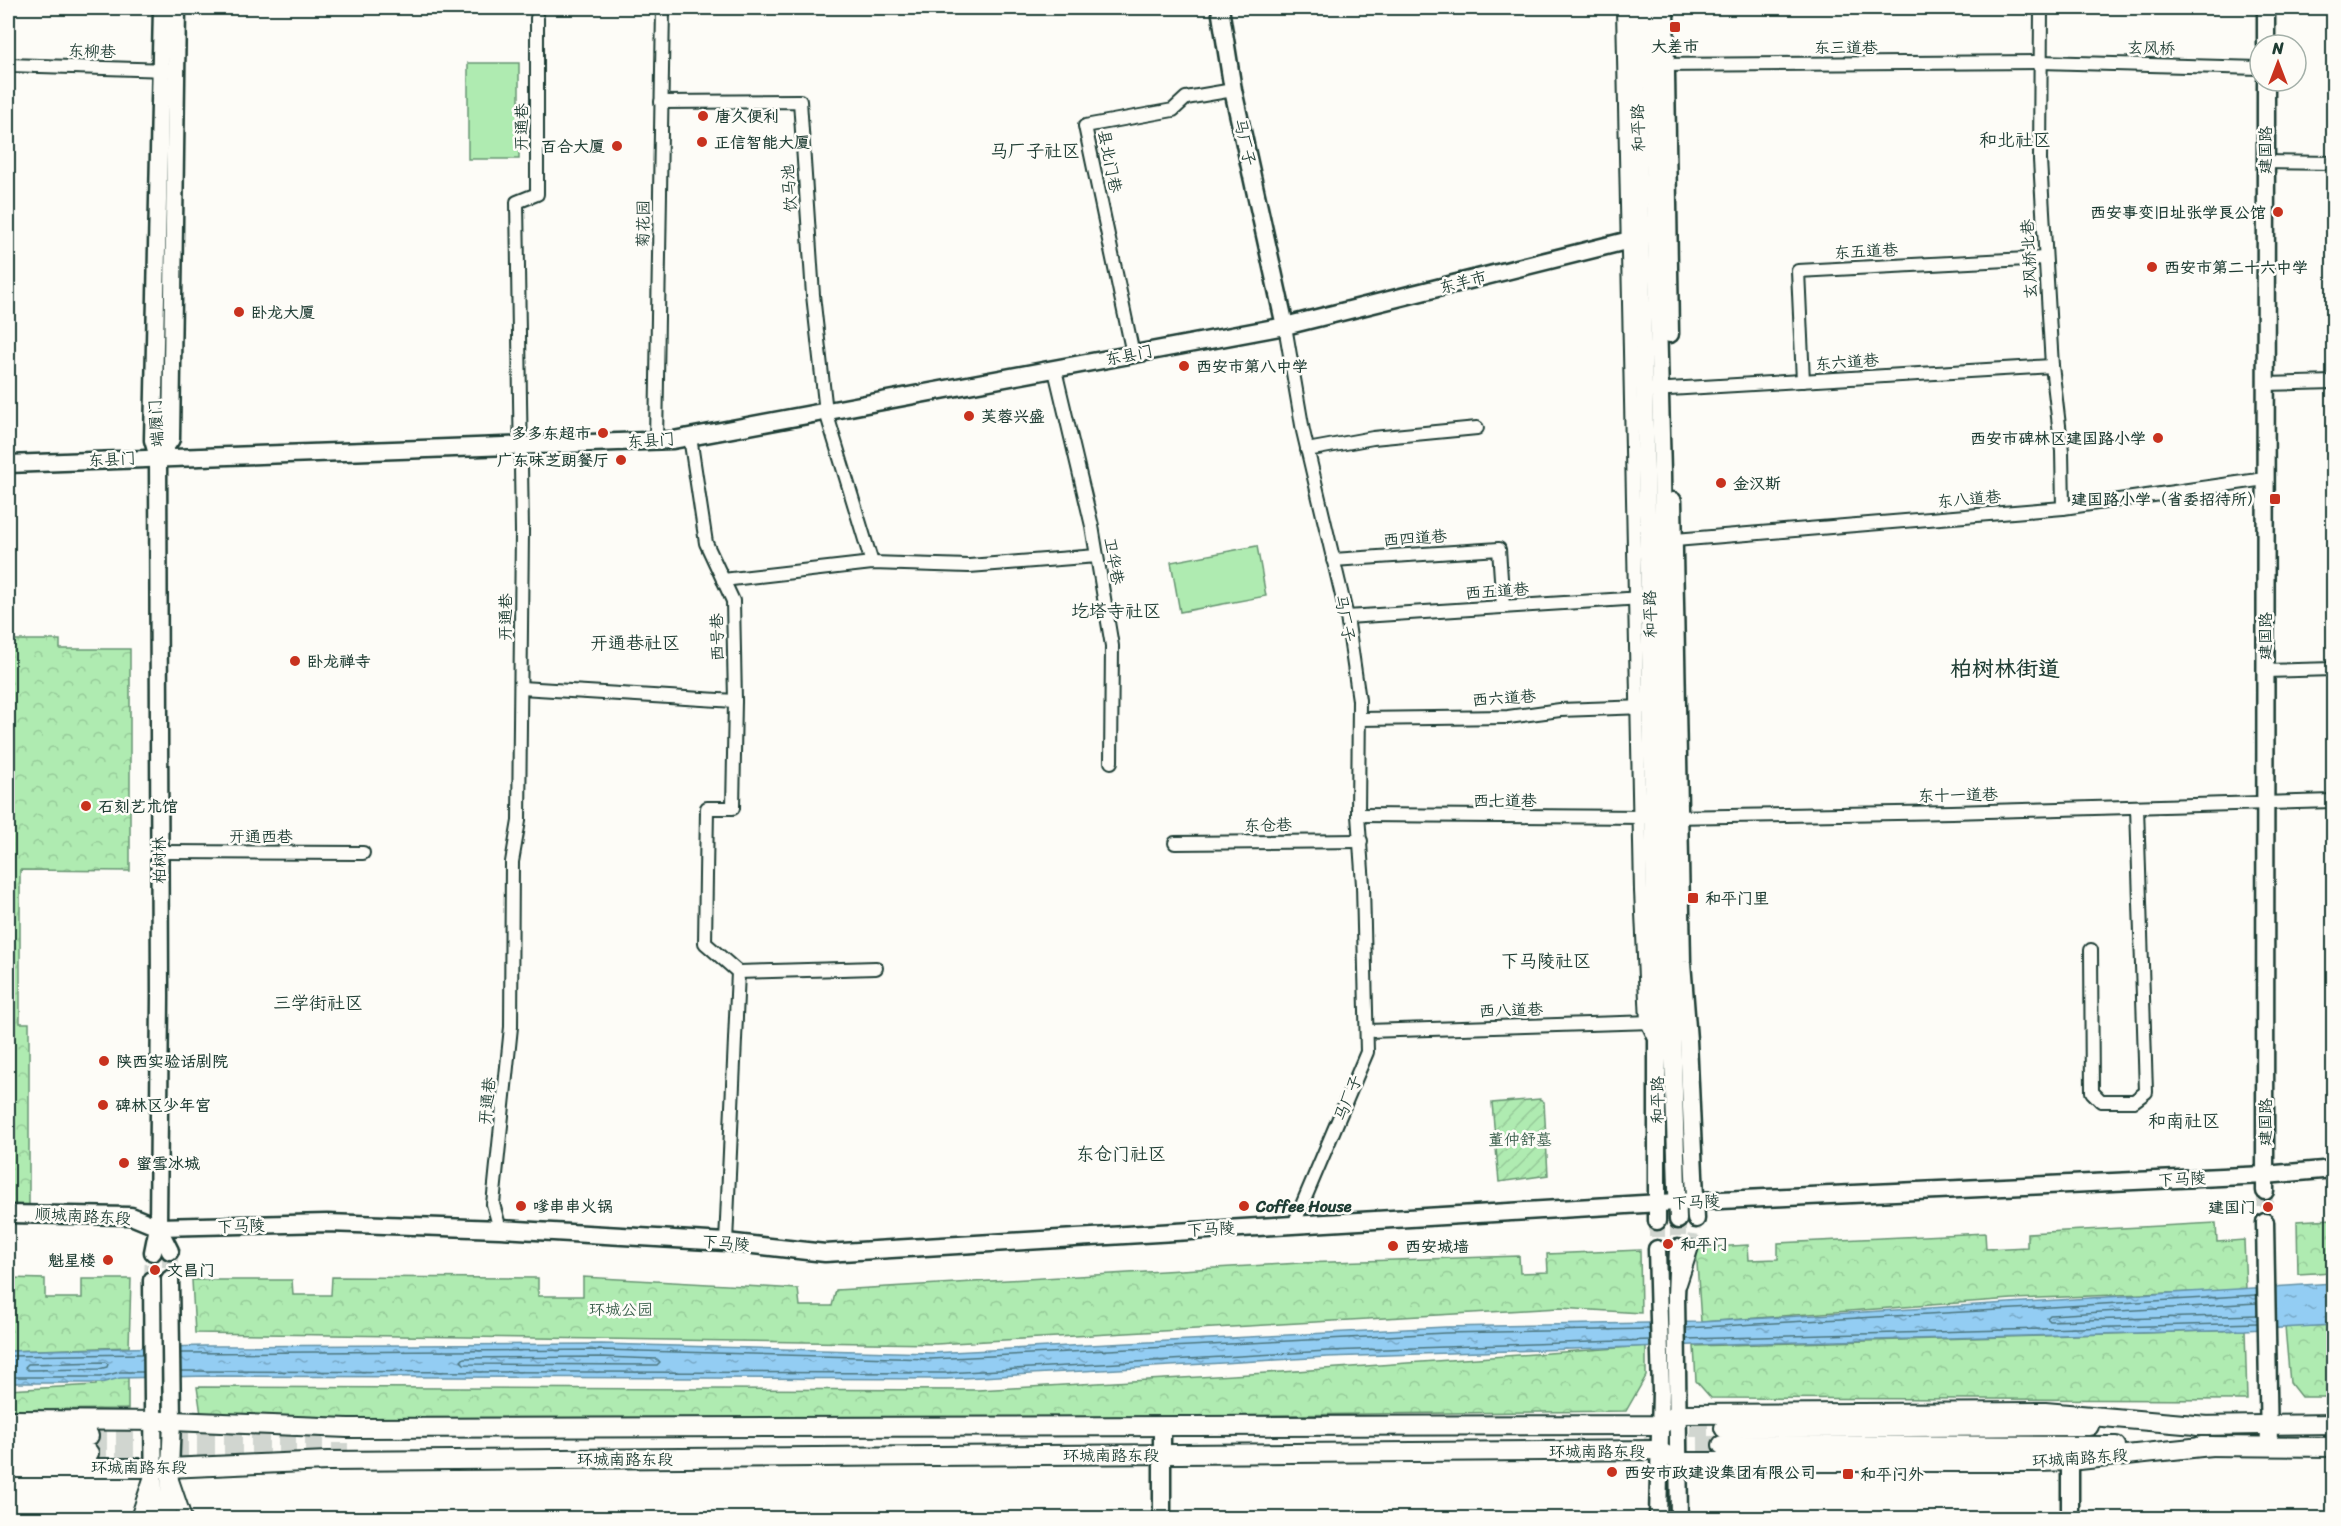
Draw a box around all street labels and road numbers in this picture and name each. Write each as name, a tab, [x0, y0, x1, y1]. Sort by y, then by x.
street label: 东三道巷	[1814, 33, 1878, 62]
street label: 玄风桥	[2127, 33, 2175, 63]
street label: 东柳巷	[68, 36, 116, 66]
street label: 开通巷	[507, 103, 536, 151]
street label: 和平路	[1623, 104, 1653, 152]
street label: 马厂子	[1225, 115, 1265, 169]
street label: 建国路	[2251, 126, 2280, 174]
street label: 县北门巷	[1090, 127, 1130, 195]
street label: 饮马池	[773, 163, 805, 213]
street label: 菊花园	[628, 200, 658, 248]
street label: 玄风桥北巷	[2012, 218, 2046, 300]
street label: 东五道巷	[1833, 235, 1899, 267]
street label: 东羊市	[1436, 262, 1490, 302]
street label: 东县门	[1103, 336, 1155, 374]
street label: 东六道巷	[1814, 345, 1880, 379]
street label: 端履门	[140, 398, 172, 448]
street label: 东县门	[626, 424, 676, 456]
street label: 东县门	[87, 443, 137, 475]
street label: 东八道巷	[1936, 482, 2002, 516]
street label: 西四道巷	[1382, 521, 1448, 555]
street label: 卫华巷	[1096, 535, 1132, 587]
street label: 西五道巷	[1464, 574, 1530, 608]
street label: 和平路	[1635, 590, 1665, 638]
street label: 马厂子	[1326, 592, 1364, 644]
street label: 开通巷	[491, 593, 520, 641]
street label: 建国路	[2251, 612, 2280, 660]
street label: 西号巷	[702, 613, 732, 661]
street label: 西六道巷	[1471, 681, 1537, 715]
street label: 东十一道巷	[1918, 780, 1998, 810]
street label: 西七道巷	[1473, 786, 1537, 815]
street label: 东仓巷	[1244, 810, 1292, 840]
street label: 开通西巷	[229, 822, 293, 851]
street label: 柏树林	[145, 836, 174, 884]
street label: 西八道巷	[1479, 994, 1543, 1026]
street label: 马厂子	[1326, 1070, 1370, 1126]
street label: 开通巷	[470, 1076, 504, 1126]
street label: 和平路	[1643, 1076, 1672, 1124]
street label: 建国路	[2251, 1098, 2280, 1146]
street label: 下马陵	[2157, 1163, 2207, 1195]
street label: 下马陵	[1671, 1186, 1721, 1218]
street label: 顺城南路东段	[34, 1199, 132, 1233]
street label: 下马陵	[217, 1211, 265, 1241]
street label: 下马陵	[1186, 1213, 1236, 1245]
street label: 下马陵	[701, 1226, 751, 1260]
street label: 环城南路东段	[1549, 1437, 1645, 1466]
street label: 环城南路东段	[2031, 1440, 2129, 1476]
street label: 环城南路东段	[1063, 1441, 1159, 1470]
street label: 环城南路东段	[577, 1445, 673, 1474]
street label: 环城南路东段	[91, 1453, 187, 1482]

